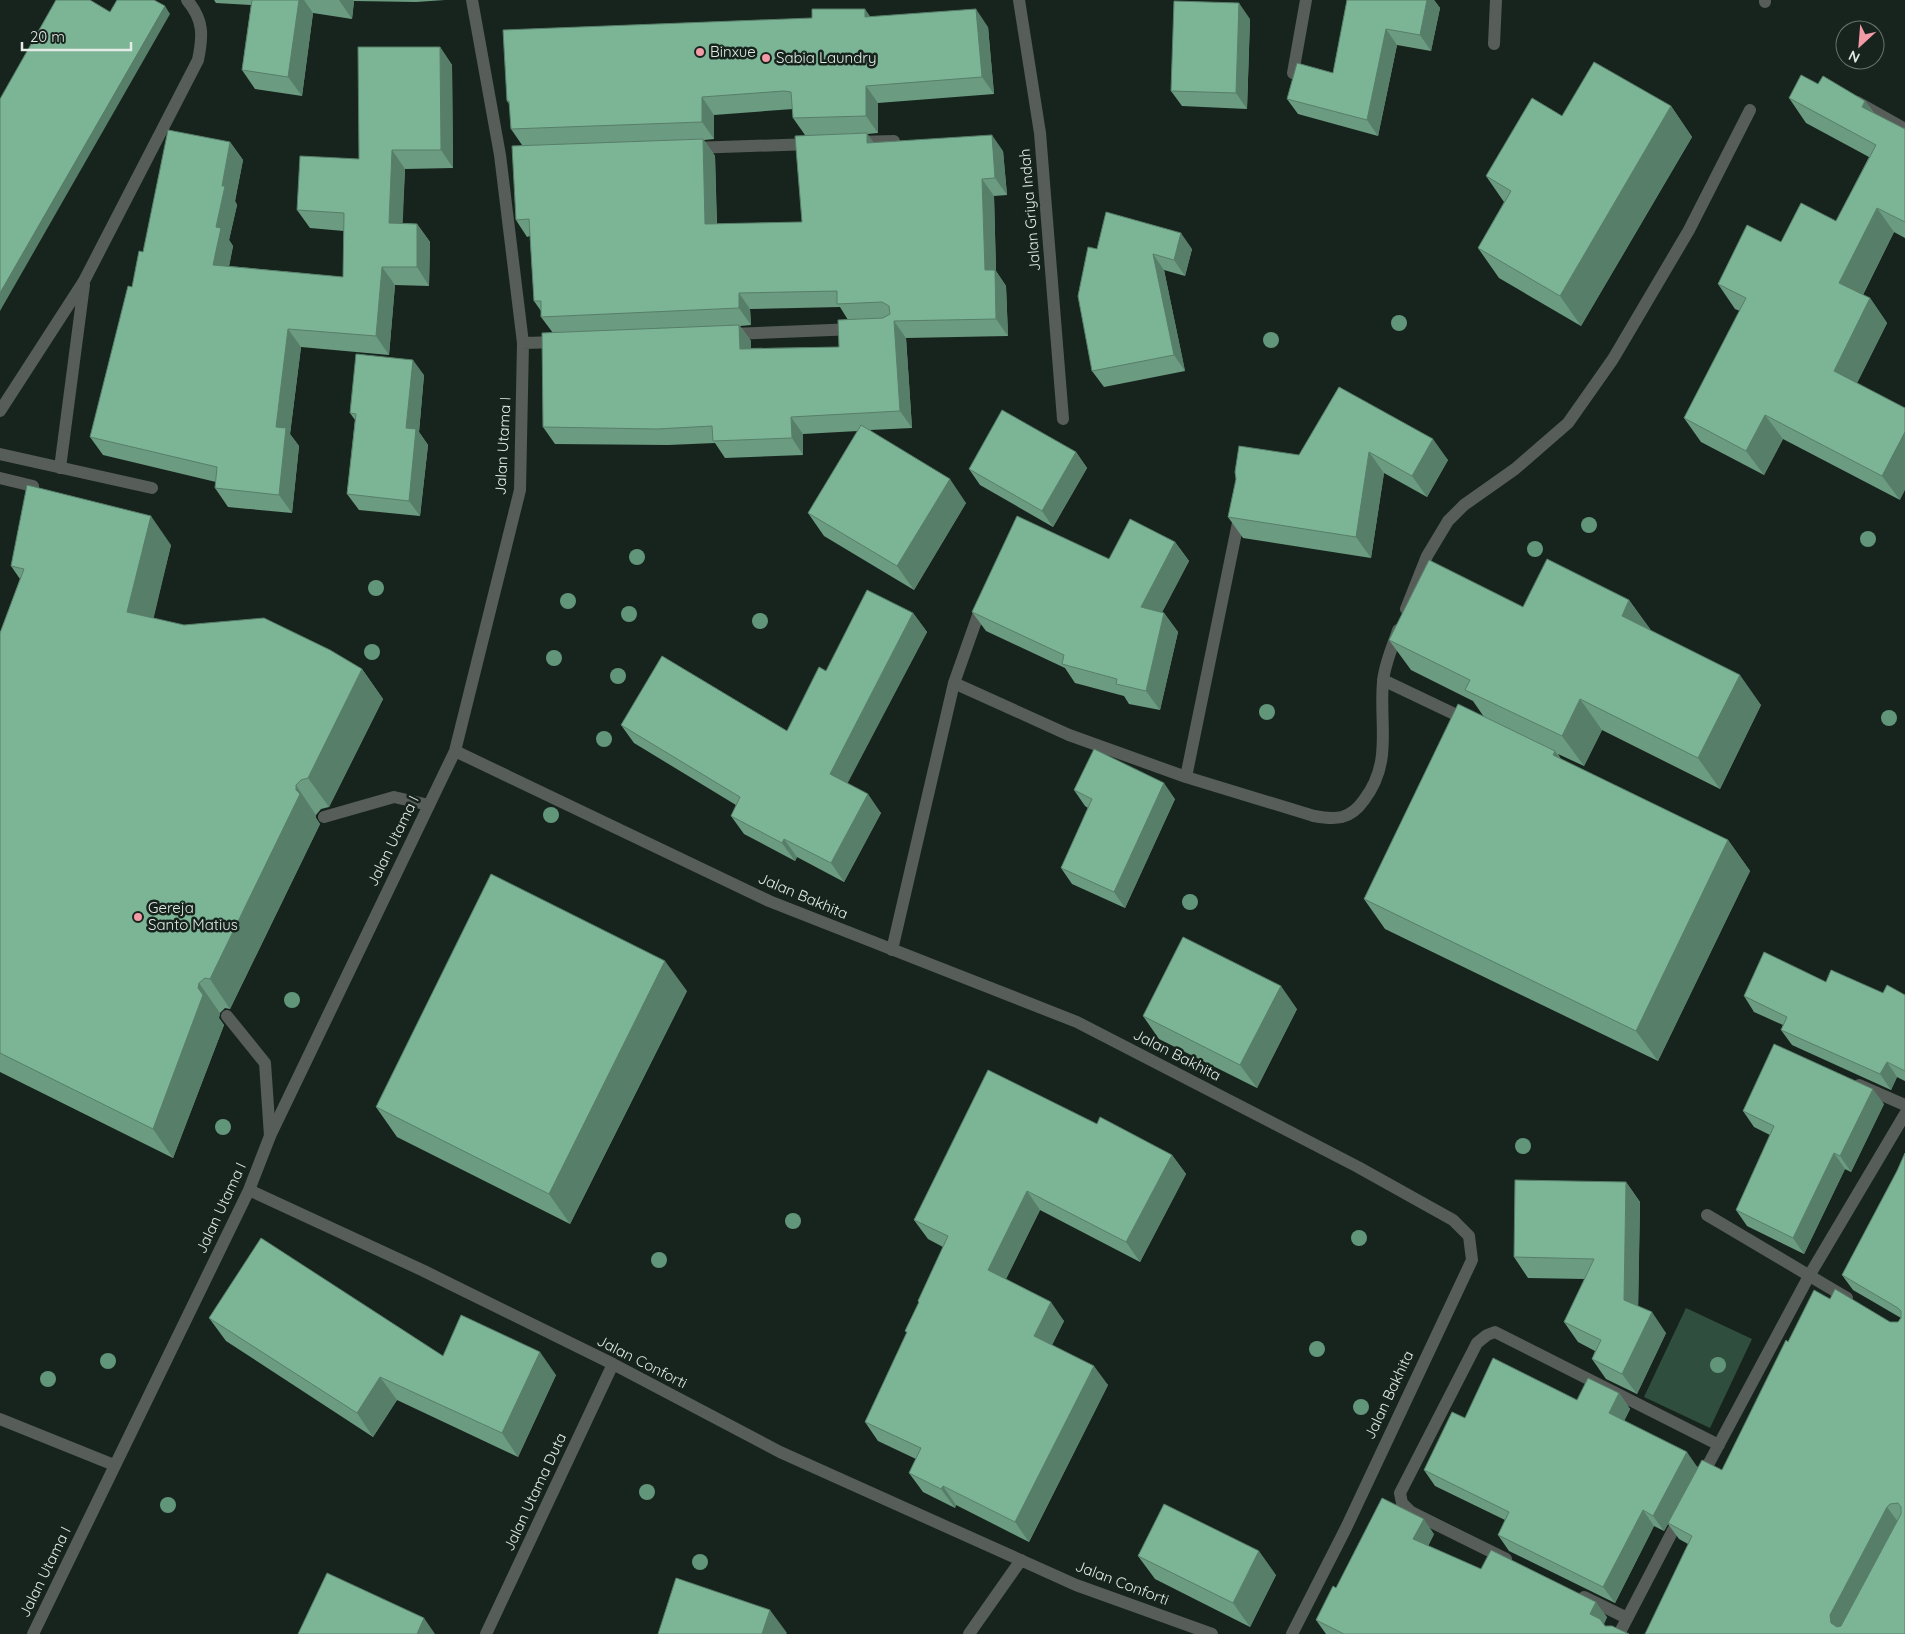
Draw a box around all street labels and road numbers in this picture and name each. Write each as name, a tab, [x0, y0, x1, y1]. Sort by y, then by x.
street label: Jalan Griya Indah	[1015, 148, 1044, 272]
street label: Jalan Utama I	[490, 396, 515, 496]
street label: Jalan Utama I	[362, 792, 423, 889]
street label: Jalan Bakhita	[755, 868, 851, 923]
street label: Jalan Bakhita	[1130, 1024, 1224, 1085]
street label: Jalan Utama I	[191, 1159, 250, 1256]
street label: Jalan Conforti	[594, 1331, 690, 1392]
street label: Jalan Bakhita	[1360, 1347, 1417, 1442]
street label: Jalan Utama Duta	[499, 1430, 570, 1554]
street label: Jalan Utama I	[14, 1523, 75, 1620]
street label: Jalan Conforti	[1073, 1556, 1172, 1609]

